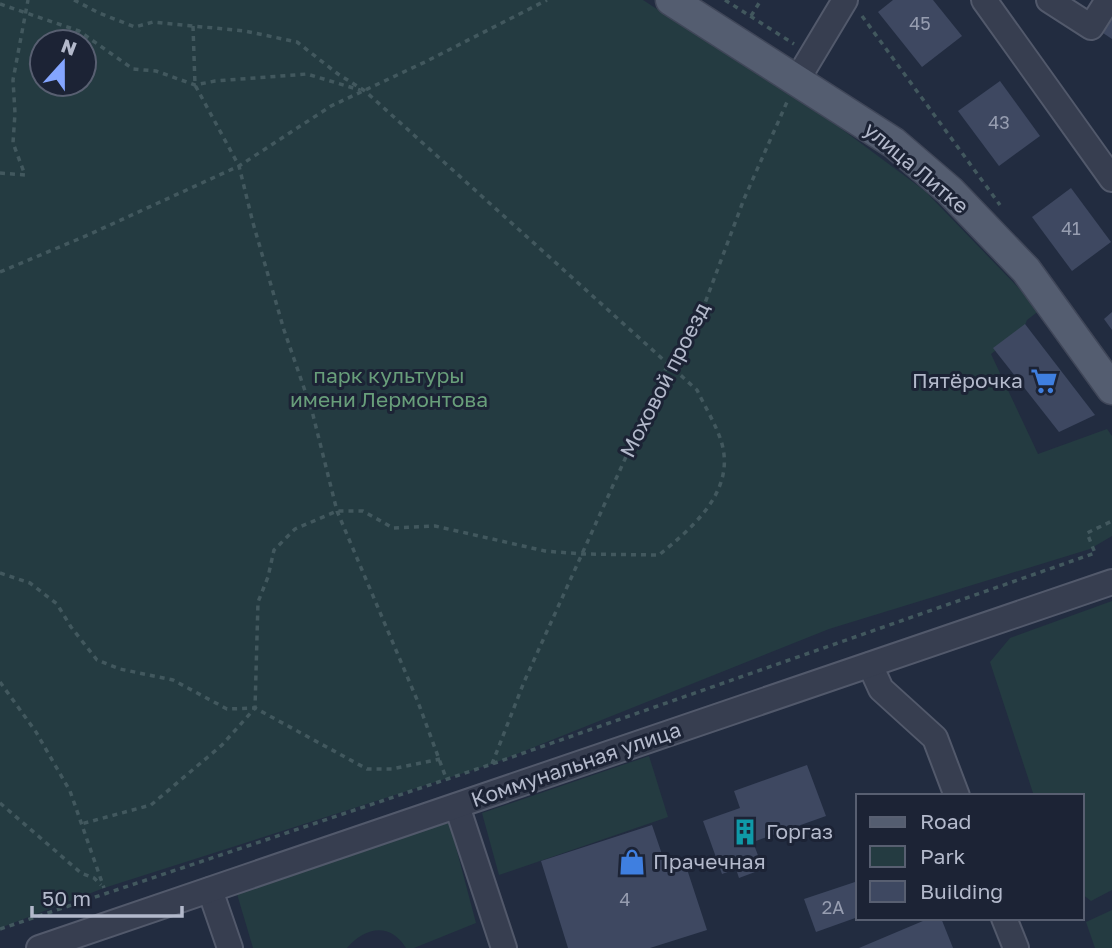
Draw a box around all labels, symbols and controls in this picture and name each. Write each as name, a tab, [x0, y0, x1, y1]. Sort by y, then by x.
house number: 45	[909, 12, 931, 34]
north arrow	[28, 28, 98, 98]
text: N	[58, 33, 80, 60]
house number: 43	[988, 111, 1010, 133]
street label: улица Литке	[859, 116, 974, 219]
house number: 41	[1061, 217, 1081, 239]
street label: Моховой проезд	[614, 297, 715, 461]
park label: парк культуры имени Лермонтова	[290, 362, 488, 412]
supermarket icon: Пятёрочка	[1029, 366, 1059, 396]
place label: Пятёрочка	[912, 367, 1023, 393]
street label: Коммунальная улица	[467, 716, 684, 812]
legend	[856, 794, 1084, 920]
text: Road	[920, 808, 971, 834]
building icon: Горгаз	[730, 817, 760, 847]
place label: Горгаз	[766, 818, 833, 844]
text: Park	[920, 843, 966, 869]
shop icon: Прачечная	[617, 847, 647, 877]
place label: Прачечная	[653, 848, 766, 874]
scale bar	[32, 874, 182, 918]
text: Building	[920, 878, 1003, 904]
text: 50 m	[42, 885, 91, 911]
house number: 4	[620, 888, 631, 910]
house number: 2А	[822, 896, 844, 918]

